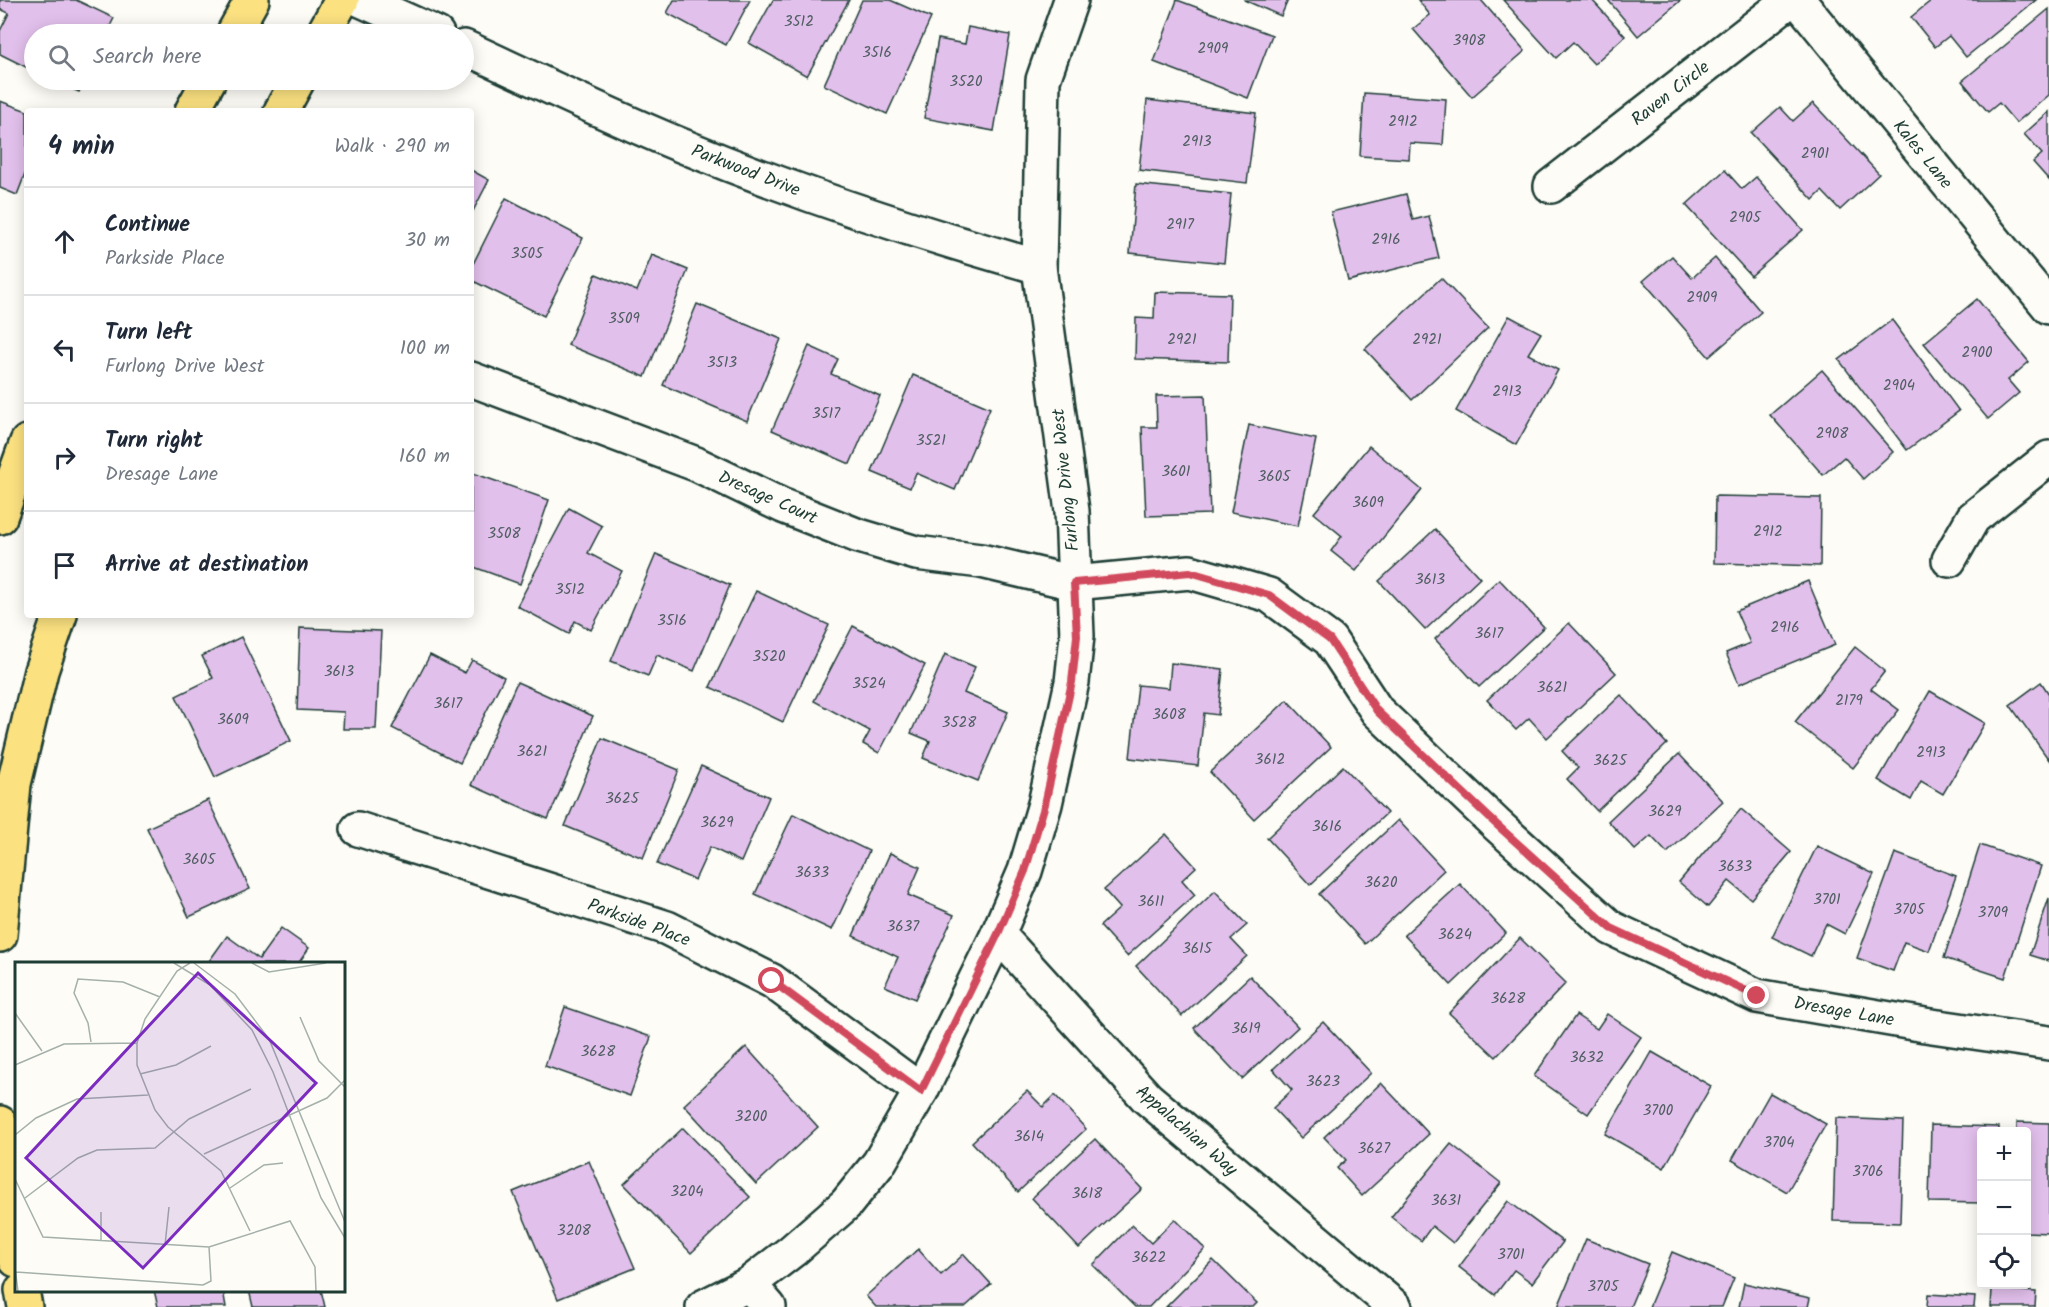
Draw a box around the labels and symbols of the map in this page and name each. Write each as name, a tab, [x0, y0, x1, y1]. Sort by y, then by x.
house number: 3512	[784, 10, 814, 34]
house number: 3908	[1453, 29, 1486, 53]
house number: 2909	[1198, 37, 1229, 61]
house number: 3516	[862, 41, 892, 65]
street label: Raven Circle	[1625, 54, 1716, 134]
house number: 3520	[950, 70, 983, 94]
house number: 2912	[1388, 110, 1418, 134]
street label: Kales Lane	[1885, 114, 1959, 196]
house number: 2913	[1182, 130, 1212, 154]
street label: Parkwood Drive	[687, 137, 804, 206]
house number: 2901	[1801, 142, 1829, 166]
house number: 2905	[1729, 206, 1762, 230]
house number: 2917	[1166, 213, 1195, 237]
house number: 2916	[1371, 228, 1401, 252]
house number: 3505	[511, 242, 544, 266]
house number: 2909	[1687, 286, 1718, 310]
house number: 3509	[608, 307, 640, 331]
house number: 2921	[1167, 328, 1197, 352]
house number: 2921	[1412, 328, 1442, 352]
house number: 2900	[1961, 341, 1993, 365]
house number: 3513	[707, 351, 737, 375]
house number: 2904	[1883, 374, 1915, 398]
house number: 2913	[1492, 380, 1522, 404]
house number: 3517	[812, 402, 841, 426]
street label: Furlong Drive West	[1044, 406, 1088, 553]
house number: 2908	[1816, 422, 1849, 446]
house number: 3521	[916, 429, 946, 453]
house number: 3601	[1161, 460, 1191, 484]
street label: Dresage Court	[713, 464, 823, 534]
house number: 3605	[1258, 465, 1291, 489]
house number: 3609	[1352, 491, 1385, 515]
house number: 2912	[1753, 520, 1783, 544]
house number: 3508	[487, 522, 522, 546]
house number: 3613	[1415, 568, 1446, 592]
house number: 3512	[555, 578, 585, 602]
house number: 3516	[657, 609, 687, 633]
house number: 2916	[1770, 616, 1800, 640]
house number: 3617	[1475, 622, 1504, 646]
house number: 3520	[753, 645, 786, 669]
house number: 3613	[324, 660, 355, 684]
house number: 3524	[852, 672, 886, 696]
house number: 3621	[1537, 676, 1567, 700]
house number: 2179	[1835, 689, 1864, 713]
house number: 3617	[434, 692, 463, 716]
house number: 3608	[1152, 703, 1187, 727]
house number: 3609	[217, 708, 250, 732]
house number: 3528	[942, 711, 977, 735]
house number: 3621	[517, 740, 547, 764]
house number: 2913	[1916, 741, 1946, 765]
house number: 3612	[1255, 748, 1285, 772]
house number: 3625	[1593, 749, 1628, 773]
house number: 3625	[605, 787, 640, 811]
house number: 3629	[1649, 800, 1682, 824]
house number: 3629	[701, 811, 734, 835]
house number: 3616	[1312, 815, 1342, 839]
house number: 3605	[183, 848, 216, 872]
house number: 3633	[1718, 855, 1752, 879]
house number: 3633	[795, 861, 829, 885]
house number: 3620	[1364, 871, 1398, 895]
house number: 3701	[1813, 888, 1841, 912]
house number: 3611	[1138, 890, 1164, 914]
street label: Parkside Place	[583, 891, 694, 955]
house number: 3705	[1893, 898, 1925, 922]
house number: 3709	[1978, 901, 2009, 925]
house number: 3637	[887, 915, 920, 939]
house number: 3624	[1438, 923, 1472, 947]
house number: 3615	[1182, 937, 1213, 961]
inset map	[15, 962, 345, 1292]
route start	[758, 967, 784, 993]
route end	[1743, 982, 1769, 1008]
house number: 3628	[1491, 987, 1526, 1011]
street label: Dresage Lane	[1791, 989, 1896, 1036]
house number: 3619	[1232, 1017, 1261, 1041]
house number: 3628	[581, 1040, 616, 1064]
house number: 3632	[1570, 1046, 1604, 1070]
house number: 3623	[1306, 1070, 1341, 1094]
street label: Appalachian Way	[1128, 1078, 1244, 1184]
house number: 3700	[1643, 1099, 1674, 1123]
house number: 3200	[735, 1105, 768, 1129]
house number: 3614	[1014, 1125, 1044, 1149]
house number: 3704	[1763, 1131, 1795, 1155]
house number: 3627	[1358, 1137, 1391, 1161]
house number: 3706	[1852, 1160, 1884, 1184]
house number: 3204	[670, 1180, 704, 1204]
house number: 3618	[1072, 1182, 1103, 1206]
house number: 3631	[1431, 1189, 1461, 1213]
house number: 3208	[557, 1219, 592, 1243]
house number: 3701	[1497, 1243, 1525, 1267]
house number: 3622	[1132, 1246, 1166, 1270]
house number: 3705	[1587, 1275, 1619, 1299]

